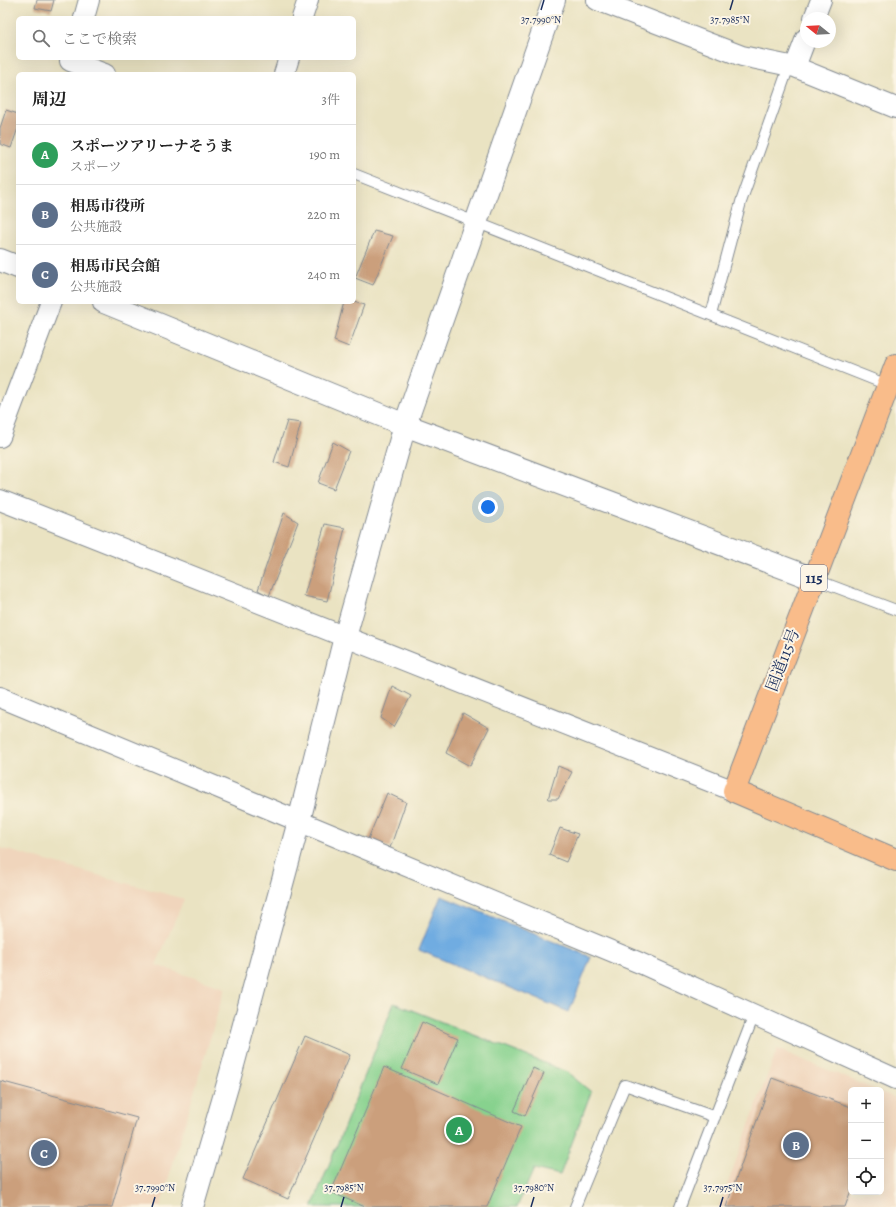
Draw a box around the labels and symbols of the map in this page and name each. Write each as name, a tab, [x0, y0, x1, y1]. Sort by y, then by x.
north arrow	[800, 12, 836, 48]
text: 37.7990°N	[521, 13, 561, 26]
text: 37.7985°N	[710, 13, 750, 26]
your location	[478, 497, 498, 517]
road number: 115	[801, 565, 827, 591]
street label: 国道115号	[761, 625, 805, 695]
pin: A	[446, 1115, 472, 1145]
pin: B	[783, 1130, 809, 1160]
pin: C	[31, 1138, 57, 1168]
text: 37.7990°N	[135, 1181, 175, 1194]
text: 37.7985°N	[324, 1181, 364, 1194]
text: 37.7980°N	[514, 1181, 554, 1194]
text: 37.7975°N	[704, 1181, 742, 1194]

